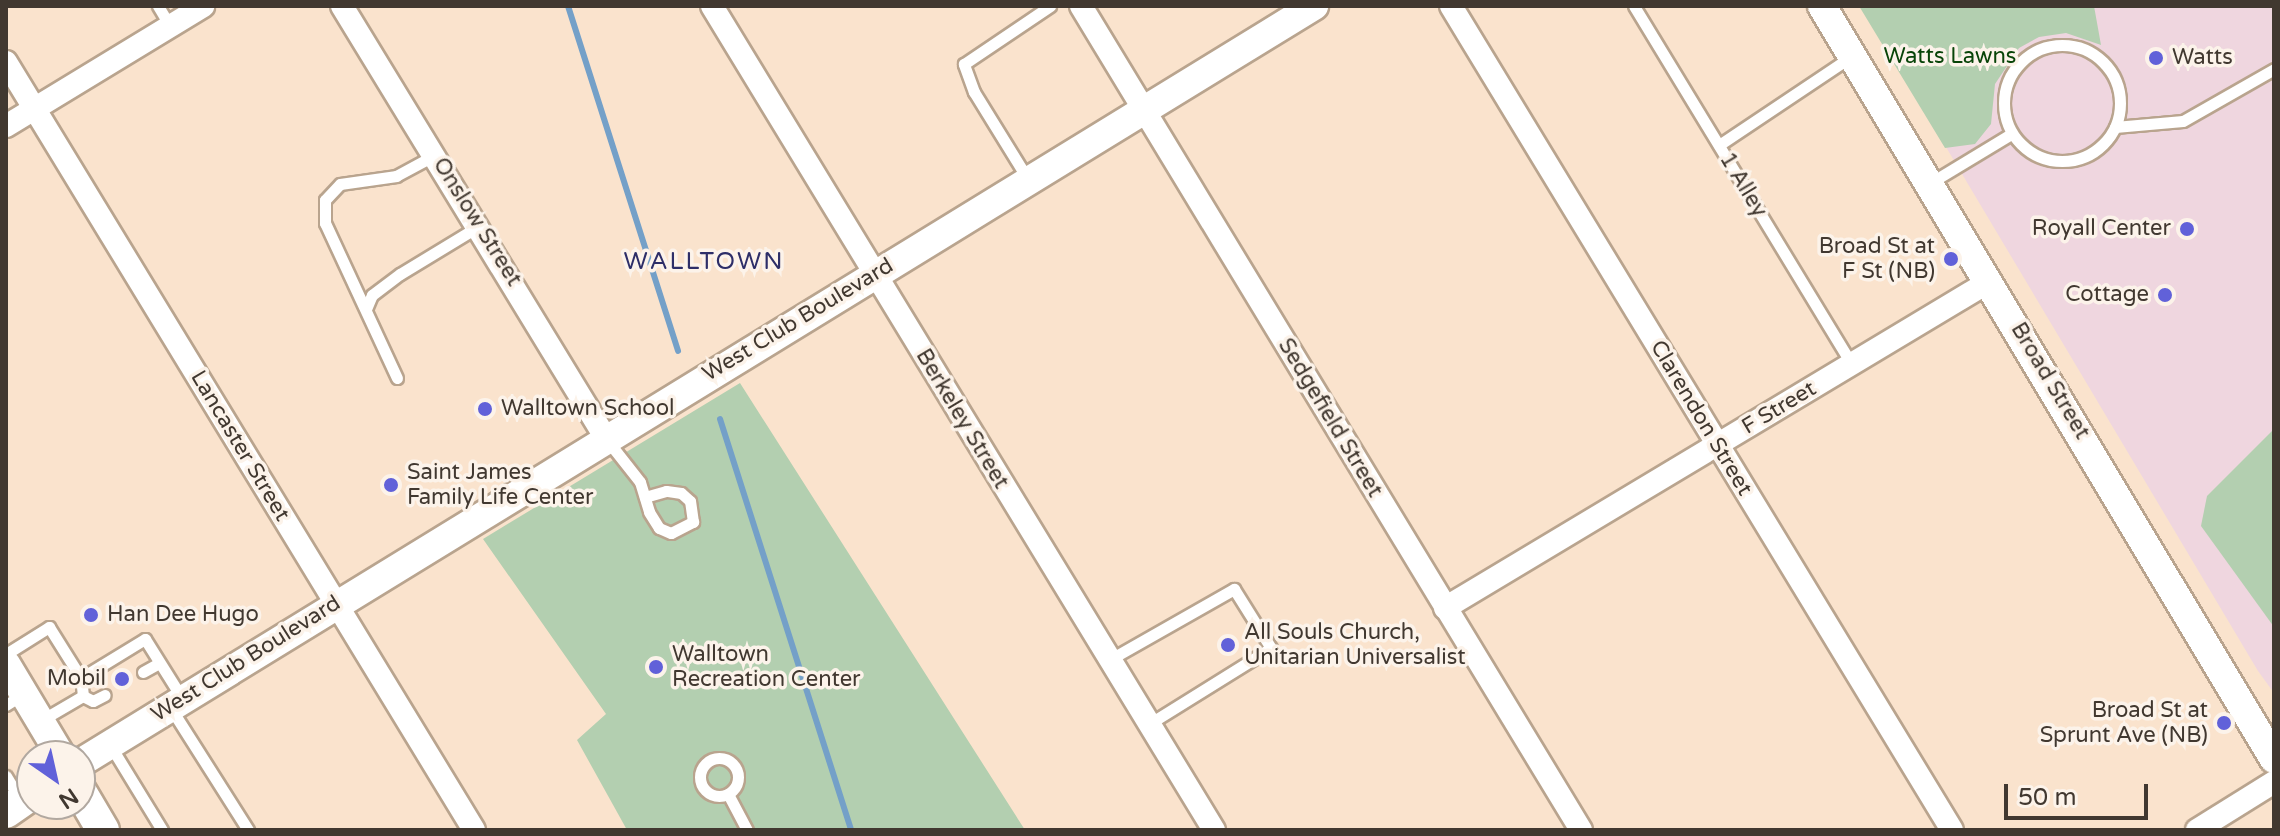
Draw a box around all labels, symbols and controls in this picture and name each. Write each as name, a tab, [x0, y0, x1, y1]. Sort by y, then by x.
park label: Watts Lawns	[1884, 44, 2016, 70]
place label: Watts	[2172, 45, 2233, 71]
marker: Watts	[2147, 49, 2165, 67]
street label: 1 Alley	[1713, 148, 1773, 222]
street label: Onslow Street	[427, 153, 527, 291]
place label: Royall Center	[2032, 216, 2171, 242]
marker: Royall Center	[2178, 220, 2196, 238]
place label: Broad St at F St (NB)	[1819, 233, 1935, 284]
district label: WALLTOWN	[623, 248, 785, 276]
marker: Broad St at F St (NB)	[1942, 250, 1960, 268]
street label: West Club Boulevard	[698, 253, 898, 387]
place label: Cottage	[2065, 282, 2149, 308]
marker: Cottage	[2156, 286, 2174, 304]
street label: Broad Street	[2005, 318, 2095, 444]
street label: Sedgefield Street	[1272, 334, 1388, 502]
street label: Clarendon Street	[1644, 336, 1758, 500]
street label: Berkeley Street	[910, 344, 1014, 494]
street label: Lancaster Street	[185, 366, 295, 526]
street label: F Street	[1737, 376, 1821, 440]
place label: Walltown School	[501, 396, 675, 422]
marker: Walltown School	[476, 400, 494, 418]
place label: Saint James Family Life Center	[407, 459, 593, 510]
marker: Saint James Family Life Center	[382, 476, 400, 494]
street label: West Club Boulevard	[147, 590, 345, 728]
place label: Han Dee Hugo	[107, 602, 259, 628]
marker: Han Dee Hugo	[82, 606, 100, 624]
place label: All Souls Church, Unitarian Universalist	[1244, 619, 1466, 670]
marker: All Souls Church, Unitarian Universalist	[1219, 636, 1237, 654]
place label: Walltown Recreation Center	[672, 641, 861, 692]
marker: Walltown Recreation Center	[647, 658, 665, 676]
place label: Mobil	[47, 666, 106, 692]
marker: Mobil	[113, 670, 131, 688]
place label: Broad St at Sprunt Ave (NB)	[2040, 697, 2208, 748]
marker: Broad St at Sprunt Ave (NB)	[2215, 714, 2233, 732]
north arrow	[16, 740, 96, 820]
scale bar	[2008, 768, 2152, 818]
text: N	[54, 783, 83, 814]
text: 50 m	[2018, 783, 2076, 812]

